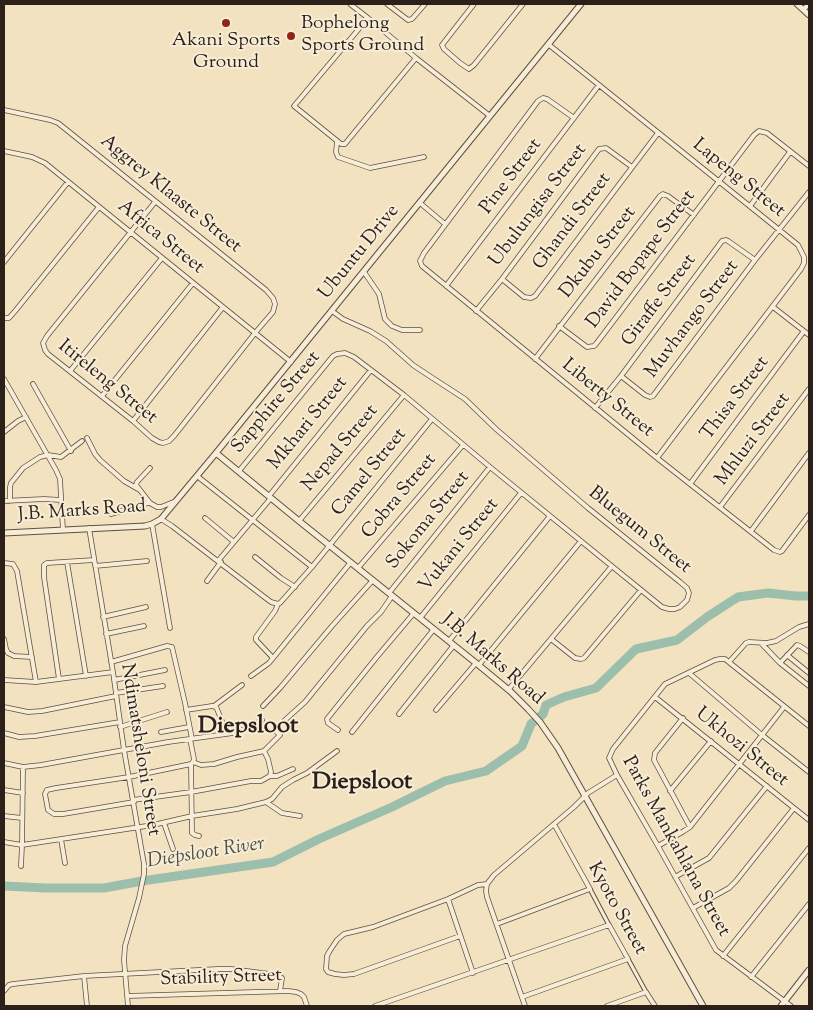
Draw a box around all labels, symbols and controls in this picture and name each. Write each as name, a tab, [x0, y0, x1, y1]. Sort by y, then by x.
place label: Bophelong Sports Ground	[301, 14, 424, 58]
marker: Akani Sports Ground	[220, 17, 232, 29]
marker: Bophelong Sports Ground	[285, 30, 297, 42]
place label: Akani Sports Ground	[172, 31, 280, 75]
street label: Aggrey Klaaste Street	[95, 131, 245, 259]
street label: Pine Street	[476, 135, 548, 219]
street label: Lapeng Street	[687, 135, 789, 223]
street label: Ubulungisa Street	[485, 140, 593, 272]
street label: Ghandi Street	[529, 169, 617, 275]
street label: David Bopape Street	[583, 186, 701, 334]
street label: Africa Street	[112, 196, 208, 280]
street label: Ubuntu Drive	[315, 201, 405, 305]
street label: Dkubu Street	[556, 203, 642, 303]
street label: Giraffe Street	[618, 250, 702, 352]
street label: Muvhango Street	[641, 257, 745, 383]
street label: Itireleng Street	[53, 336, 161, 430]
street label: Sapphire Street	[228, 347, 326, 459]
street label: Thisa Street	[697, 353, 775, 445]
street label: Liberty Street	[556, 355, 658, 443]
street label: Mkhari Street	[264, 373, 354, 475]
street label: Mhluzi Street	[712, 389, 796, 491]
street label: Nepad Street	[298, 401, 384, 497]
street label: Camel Street	[328, 424, 412, 522]
street label: Cobra Street	[358, 450, 442, 544]
street label: Sokoma Street	[383, 467, 475, 575]
street label: Bluegum Street	[583, 483, 695, 579]
street label: Vukani Street	[415, 495, 505, 597]
street label: J.B. Marks Road	[17, 496, 147, 528]
street label: J.B. Marks Road	[436, 609, 548, 711]
street label: Ndimatsheloni Street	[114, 662, 164, 838]
street label: Ukhozi Street	[690, 704, 792, 792]
district label: Diepsloot	[198, 714, 298, 742]
street label: Parks Mankahlana Street	[616, 753, 734, 941]
district label: Diepsloot	[312, 770, 412, 798]
water label: Diepsloot River	[146, 833, 266, 875]
street label: Kyoto Street	[581, 859, 651, 959]
street label: Stability Street	[160, 965, 282, 993]

